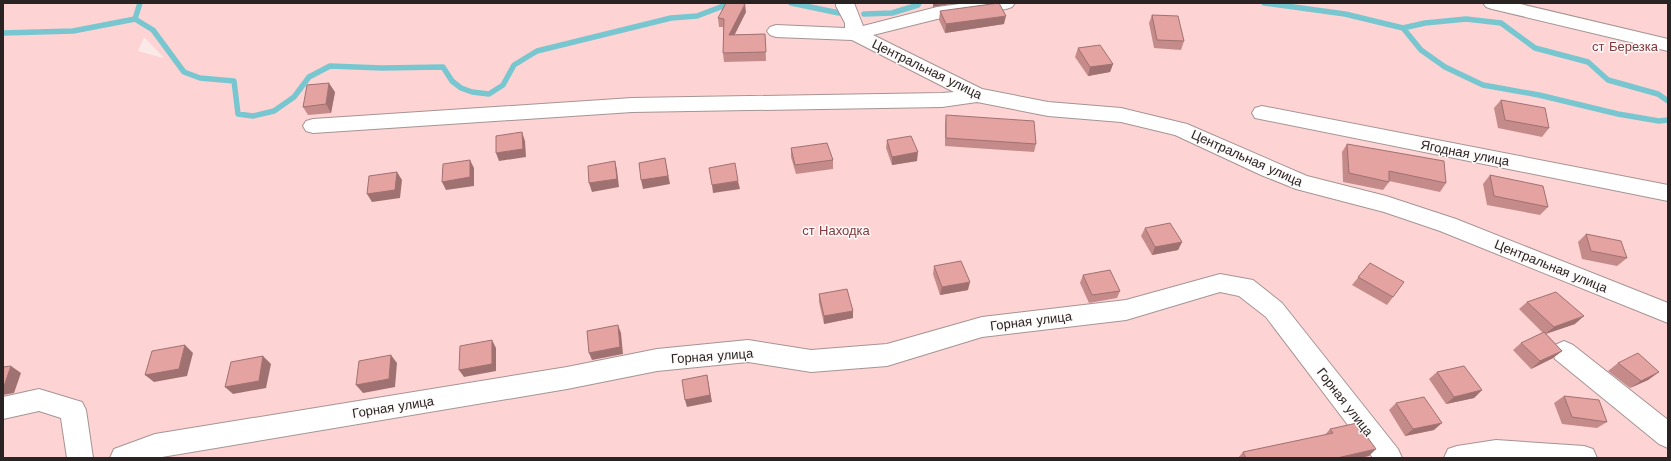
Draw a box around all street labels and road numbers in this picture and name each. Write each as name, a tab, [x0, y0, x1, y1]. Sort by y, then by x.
street label: Центральная улица	[870, 36, 985, 102]
street label: Центральная улица	[1189, 127, 1306, 190]
street label: Ягодная улица	[1419, 137, 1511, 169]
street label: Центральная улица	[1492, 236, 1610, 296]
street label: Горная улица	[989, 308, 1073, 333]
street label: Горная улица	[670, 346, 754, 366]
street label: Горная улица	[1314, 365, 1377, 440]
street label: Горная улица	[351, 393, 436, 421]

